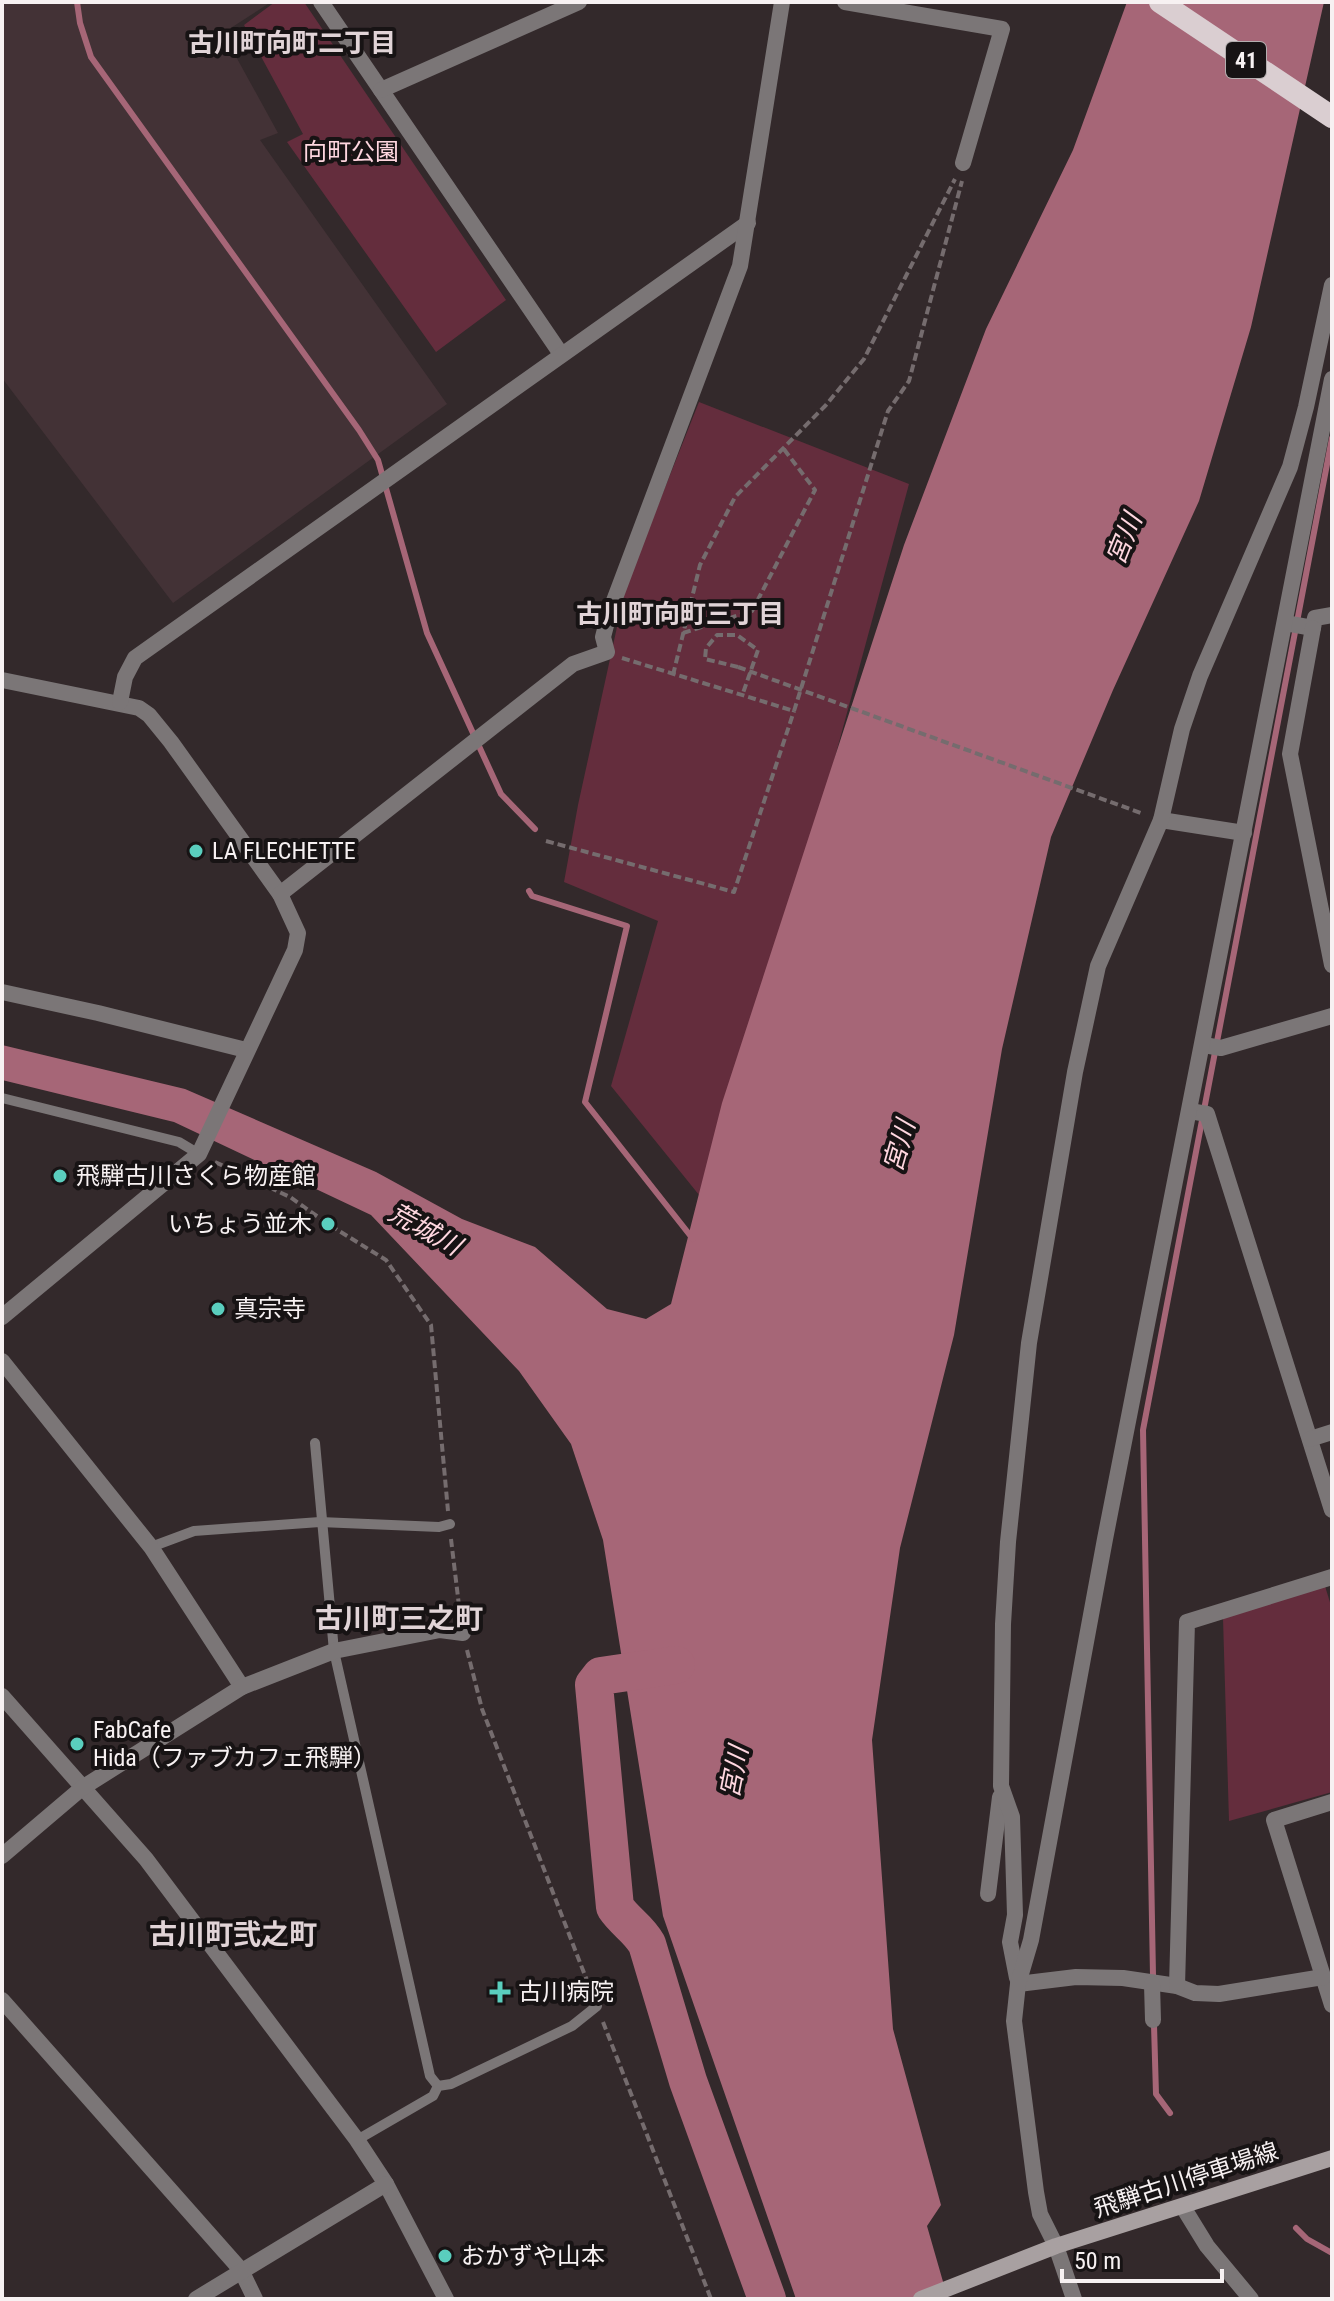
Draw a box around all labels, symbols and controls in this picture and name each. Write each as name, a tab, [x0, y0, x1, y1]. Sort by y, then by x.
district label: 古川町向町二丁目	[188, 28, 396, 58]
road number: 41	[1226, 42, 1266, 78]
park label: 向町公園	[303, 138, 399, 166]
water label: 宮川	[1100, 506, 1149, 569]
district label: 古川町向町三丁目	[576, 599, 784, 629]
place label: LA FLECHETTE	[212, 837, 356, 865]
marker: LA FLECHETTE	[187, 842, 205, 860]
water label: 宮川	[877, 1114, 921, 1175]
place label: 飛騨古川さくら物産館	[76, 1162, 316, 1190]
marker: 飛騨古川さくら物産館	[51, 1167, 69, 1185]
water label: 荒城川	[384, 1197, 469, 1262]
place label: いちょう並木	[168, 1210, 312, 1238]
marker: いちょう並木	[319, 1215, 337, 1233]
place label: 真宗寺	[234, 1295, 306, 1323]
marker: 真宗寺	[209, 1300, 227, 1318]
district label: 古川町三之町	[315, 1602, 483, 1635]
place label: FabCafe Hida（ファブカフェ飛騨）	[93, 1716, 377, 1772]
marker: FabCafe Hida（ファブカフェ飛騨）	[68, 1735, 86, 1753]
water label: 宮川	[714, 1741, 754, 1800]
district label: 古川町弐之町	[149, 1918, 317, 1951]
place label: 古川病院	[518, 1978, 614, 2006]
marker: 古川病院	[489, 1981, 511, 2003]
street label: 飛騨古川停車場線	[1090, 2137, 1282, 2223]
scale bar	[1062, 2233, 1222, 2283]
place label: おかずや山本	[461, 2242, 605, 2270]
marker: おかずや山本	[436, 2247, 454, 2265]
text: 50 m	[1074, 2247, 1121, 2275]

